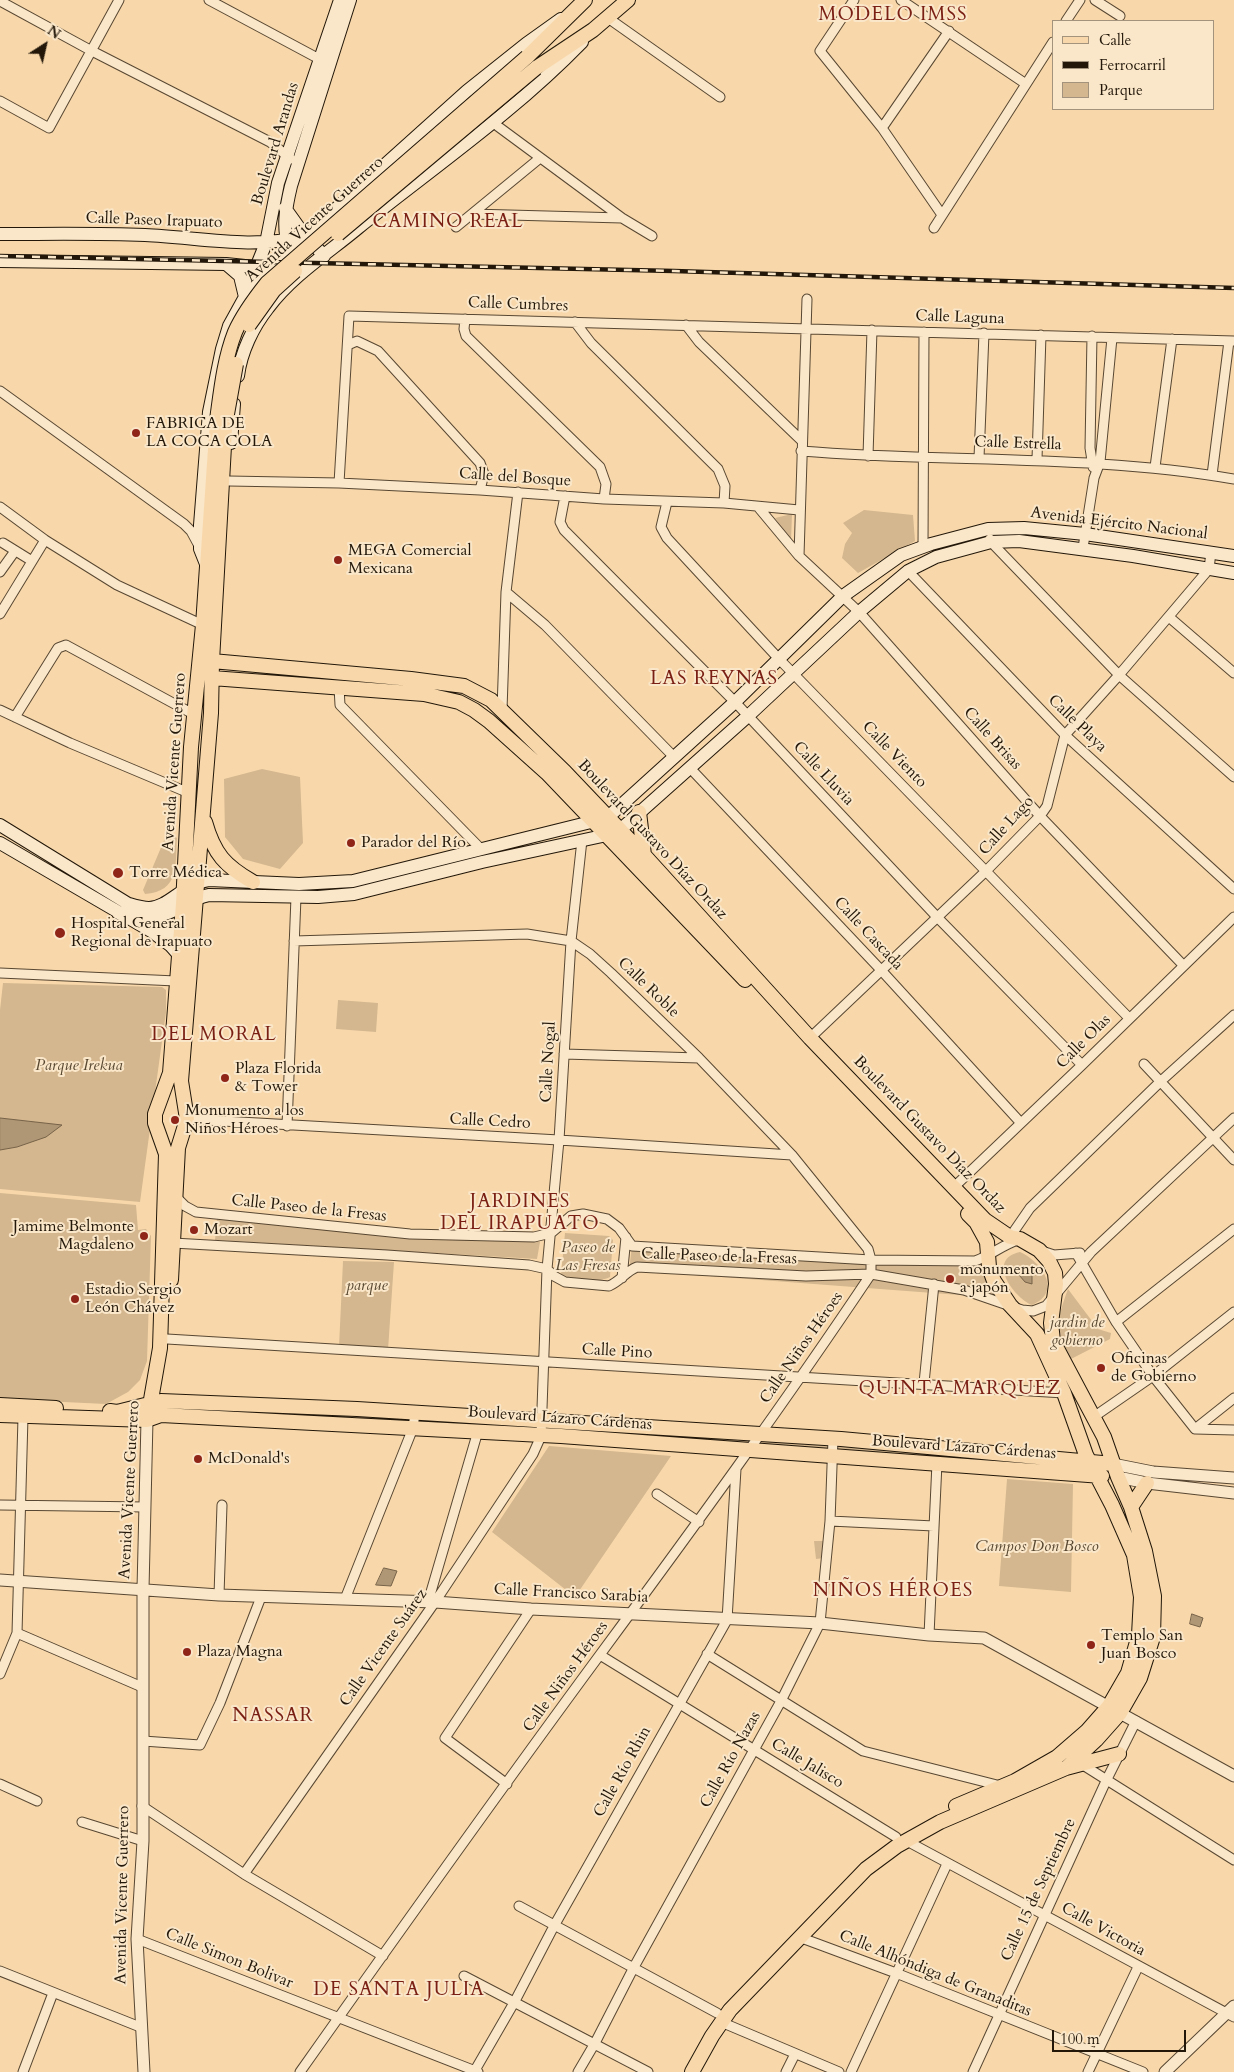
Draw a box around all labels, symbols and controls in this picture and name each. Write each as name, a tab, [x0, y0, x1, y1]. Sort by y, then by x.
district label: MODELO IMSS	[817, 5, 969, 27]
north arrow	[20, 20, 70, 70]
legend	[1052, 20, 1214, 110]
text: N	[43, 21, 64, 44]
text: Calle	[1099, 30, 1131, 50]
text: Ferrocarril	[1099, 55, 1166, 75]
street label: Boulevard Arandas	[248, 80, 304, 208]
text: Parque	[1099, 80, 1143, 100]
street label: Avenida Vicente Guerrero	[242, 153, 388, 287]
street label: Calle Paseo Irapuato	[85, 209, 223, 233]
district label: CAMINO REAL	[371, 212, 525, 234]
street label: Calle Cumbres	[467, 294, 569, 316]
street label: Calle Laguna	[915, 307, 1005, 329]
place label: FABRICA DE LA COCA COLA	[146, 414, 272, 452]
marker: FABRICA DE LA COCA COLA	[130, 427, 142, 439]
street label: Calle Estrella	[974, 433, 1062, 455]
street label: Calle del Bosque	[458, 465, 572, 491]
street label: Avenida Ejército Nacional	[1029, 504, 1209, 544]
place label: MEGA Comercial Mexicana	[348, 541, 472, 579]
marker: MEGA Comercial Mexicana	[332, 554, 344, 566]
district label: LAS REYNAS	[649, 669, 779, 691]
street label: Avenida Vicente Guerrero	[159, 672, 191, 852]
street label: Calle Playa	[1043, 691, 1111, 757]
street label: Calle Brisas	[959, 704, 1025, 774]
street label: Calle Viento	[858, 718, 930, 792]
street label: Calle Lluvia	[788, 738, 858, 810]
street label: Boulevard Gustavo Díaz Ordaz	[573, 756, 731, 924]
street label: Calle Lago	[975, 792, 1039, 860]
place label: Parador del Río	[361, 833, 466, 853]
marker: Parador del Río	[345, 837, 357, 849]
place label: Torre Médica	[129, 863, 222, 883]
marker: Torre Médica	[111, 866, 125, 880]
street label: Calle Cascada	[829, 893, 907, 975]
place label: Hospital General Regional de Irapuato	[71, 914, 212, 952]
marker: Hospital General Regional de Irapuato	[53, 926, 67, 940]
street label: Calle Roble	[613, 954, 683, 1022]
street label: Calle Olas	[1053, 1011, 1115, 1073]
street label: Calle Nogal	[537, 1021, 561, 1103]
district label: DEL MORAL	[150, 1025, 278, 1047]
street label: Boulevard Gustavo Díaz Ordaz	[849, 1052, 1009, 1218]
park label: Parque Irekua	[35, 1056, 123, 1076]
place label: Plaza Florida & Tower	[235, 1059, 321, 1097]
marker: Plaza Florida & Tower	[219, 1072, 231, 1084]
place label: Monumento a los Niños Héroes	[185, 1101, 304, 1139]
street label: Calle Cedro	[449, 1110, 531, 1134]
marker: Monumento a los Niños Héroes	[169, 1114, 181, 1126]
street label: Calle Paseo de la Fresas	[230, 1191, 388, 1227]
district label: JARDINES DEL IRAPUATO	[439, 1192, 601, 1236]
place label: Jamime Belmonte Magdaleno	[13, 1217, 134, 1255]
place label: Mozart	[204, 1220, 253, 1240]
marker: Mozart	[188, 1224, 200, 1236]
marker: Jamime Belmonte Magdaleno	[138, 1230, 150, 1242]
park label: Paseo de Las Fresas	[555, 1238, 621, 1276]
street label: Calle Paseo de la Fresas	[641, 1245, 797, 1269]
place label: monumento a japón	[960, 1260, 1044, 1298]
marker: monumento a japón	[944, 1273, 956, 1285]
park label: parque	[346, 1276, 388, 1296]
place label: Estadio Sergio León Chávez	[85, 1280, 181, 1318]
street label: Calle Niños Héroes	[756, 1288, 848, 1408]
marker: Estadio Sergio León Chávez	[69, 1293, 81, 1305]
park label: jardin de gobierno	[1049, 1313, 1105, 1351]
street label: Calle Pino	[581, 1341, 653, 1363]
place label: Oficinas de Gobierno	[1111, 1349, 1196, 1387]
marker: Oficinas de Gobierno	[1095, 1362, 1107, 1374]
district label: QUINTA MARQUEZ	[857, 1379, 1063, 1401]
street label: Avenida Vicente Guerrero	[116, 1400, 144, 1580]
street label: Boulevard Lázaro Cárdenas	[467, 1403, 653, 1435]
street label: Boulevard Lázaro Cárdenas	[871, 1432, 1057, 1464]
place label: McDonald's	[208, 1449, 290, 1469]
marker: McDonald's	[192, 1453, 204, 1465]
park label: Campos Don Bosco	[975, 1537, 1099, 1557]
street label: Calle Francisco Sarabia	[493, 1580, 649, 1608]
district label: NIÑOS HÉROES	[811, 1581, 975, 1603]
street label: Calle Vicente Suárez	[336, 1585, 432, 1711]
street label: Calle Niños Héroes	[519, 1618, 613, 1736]
place label: Templo San Juan Bosco	[1101, 1626, 1183, 1664]
marker: Templo San Juan Bosco	[1085, 1639, 1097, 1651]
place label: Plaza Magna	[197, 1642, 283, 1662]
marker: Plaza Magna	[181, 1646, 193, 1658]
district label: NASSAR	[232, 1706, 314, 1728]
street label: Calle Río Nazas	[697, 1708, 765, 1812]
street label: Calle Río Rhin	[590, 1723, 656, 1821]
street label: Calle Jalisco	[767, 1735, 847, 1793]
street label: Avenida Vicente Guerrero	[112, 1805, 134, 1985]
street label: Calle 15 de Septiembre	[997, 1815, 1081, 1965]
street label: Calle Victoria	[1058, 1899, 1148, 1961]
street label: Calle Simon Bolivar	[162, 1925, 296, 1993]
street label: Calle Alhóndiga de Granaditas	[836, 1927, 1034, 2021]
district label: DE SANTA JULIA	[311, 1980, 487, 2002]
scale bar	[1054, 2020, 1188, 2052]
text: 100 m	[1060, 2029, 1100, 2049]

